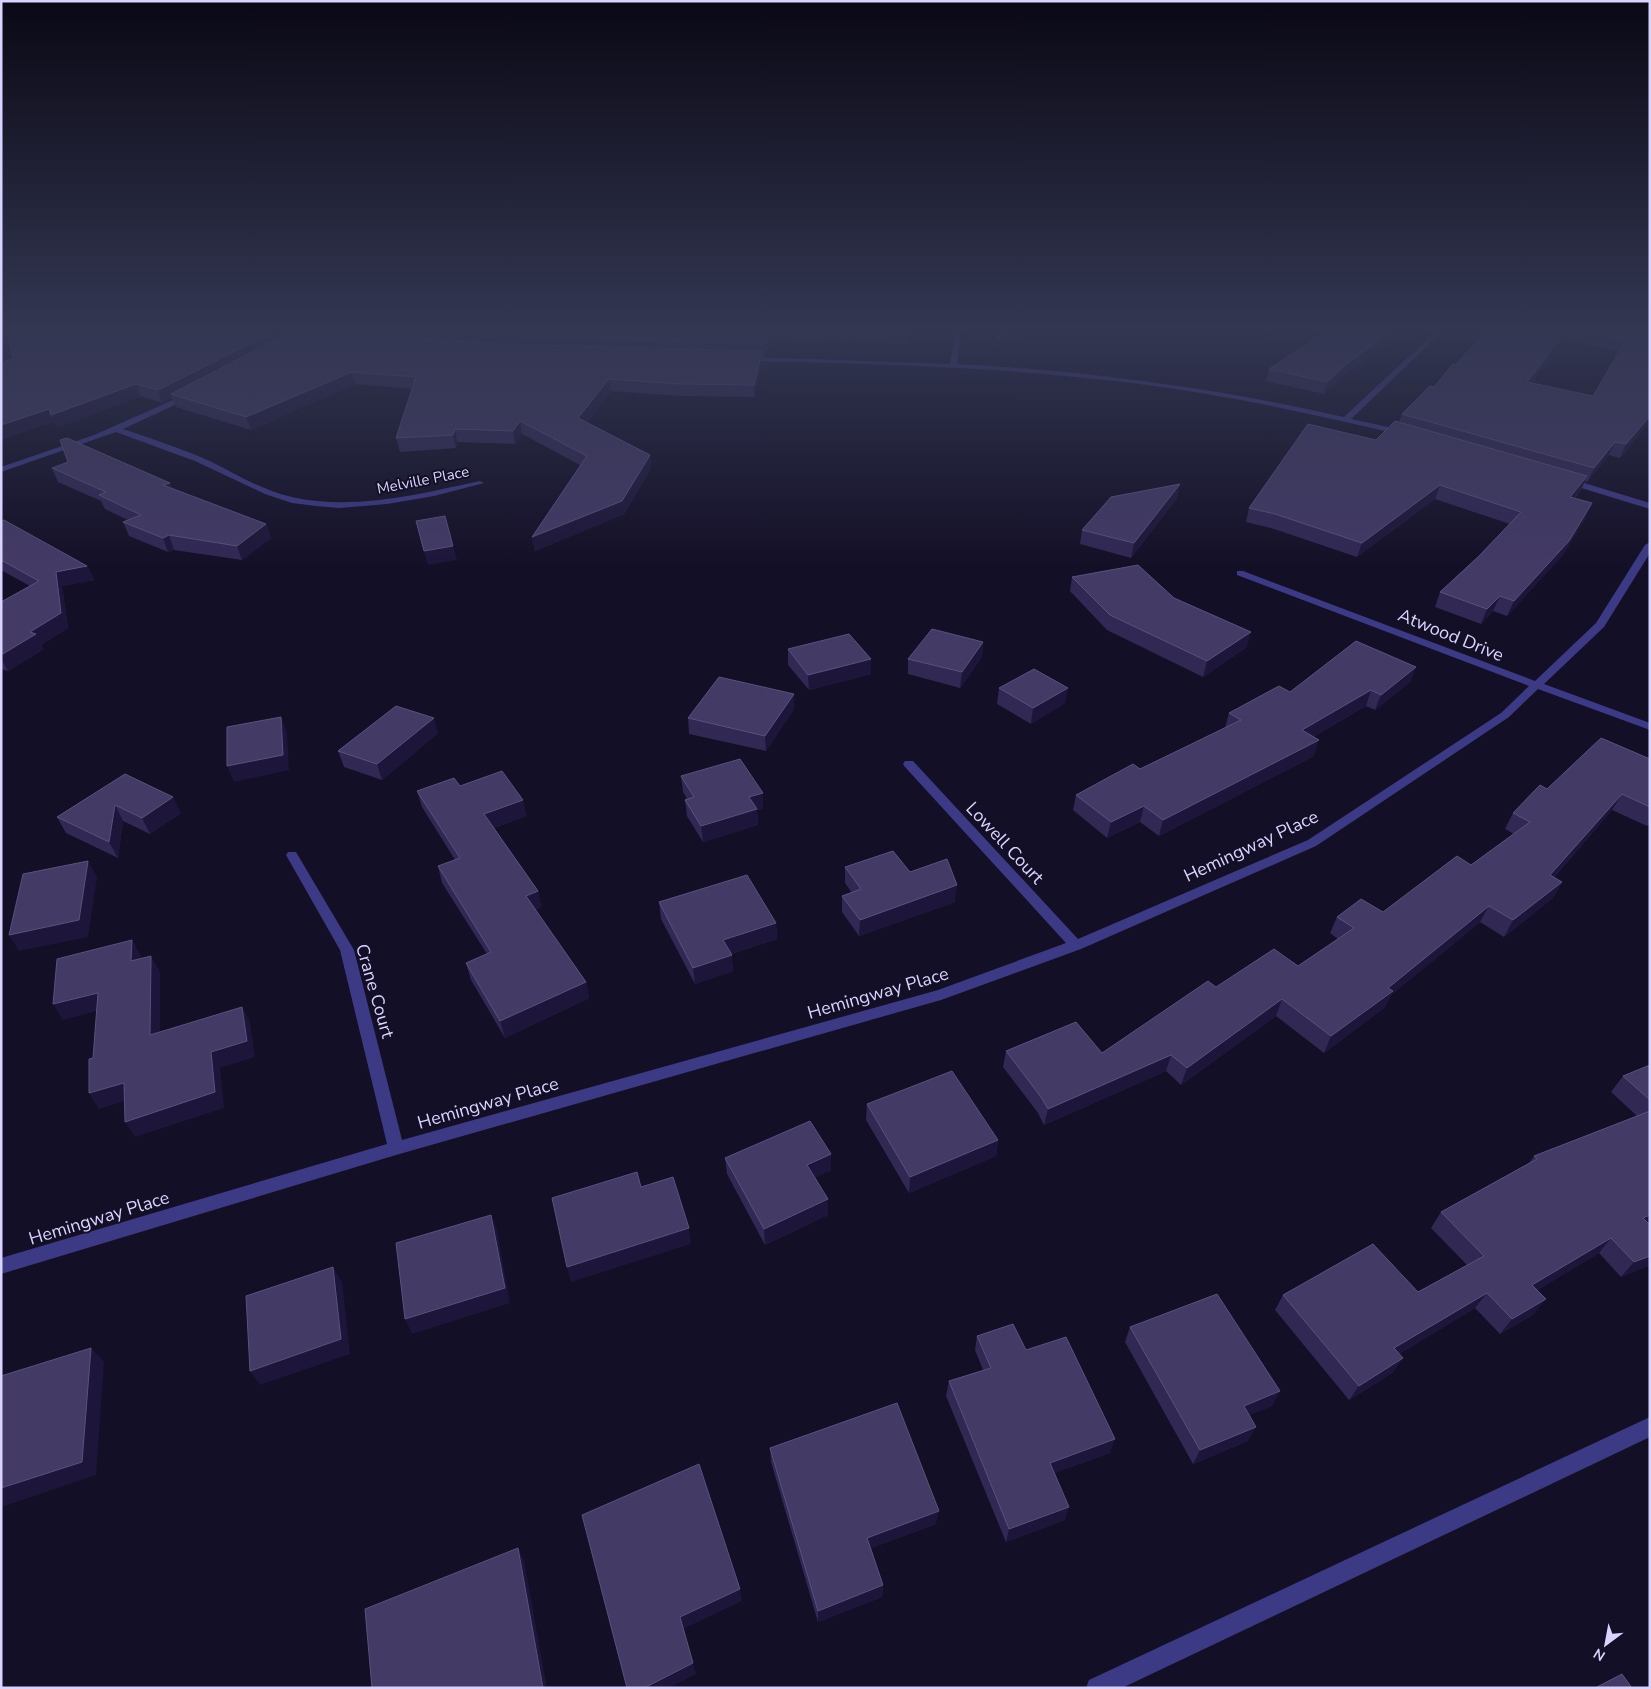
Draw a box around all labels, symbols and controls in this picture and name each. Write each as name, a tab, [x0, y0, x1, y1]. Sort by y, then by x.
street label: Melville Place	[375, 461, 471, 499]
street label: Atwood Drive	[1395, 603, 1507, 667]
street label: Lowell Court	[961, 797, 1050, 890]
street label: Hemingway Place	[1180, 804, 1322, 888]
street label: Crane Court	[350, 941, 400, 1042]
street label: Hemingway Place	[805, 961, 951, 1025]
street label: Hemingway Place	[415, 1071, 561, 1135]
street label: Hemingway Place	[26, 1185, 172, 1251]
north arrow	[1581, 1619, 1631, 1669]
text: N	[1590, 1644, 1609, 1665]

